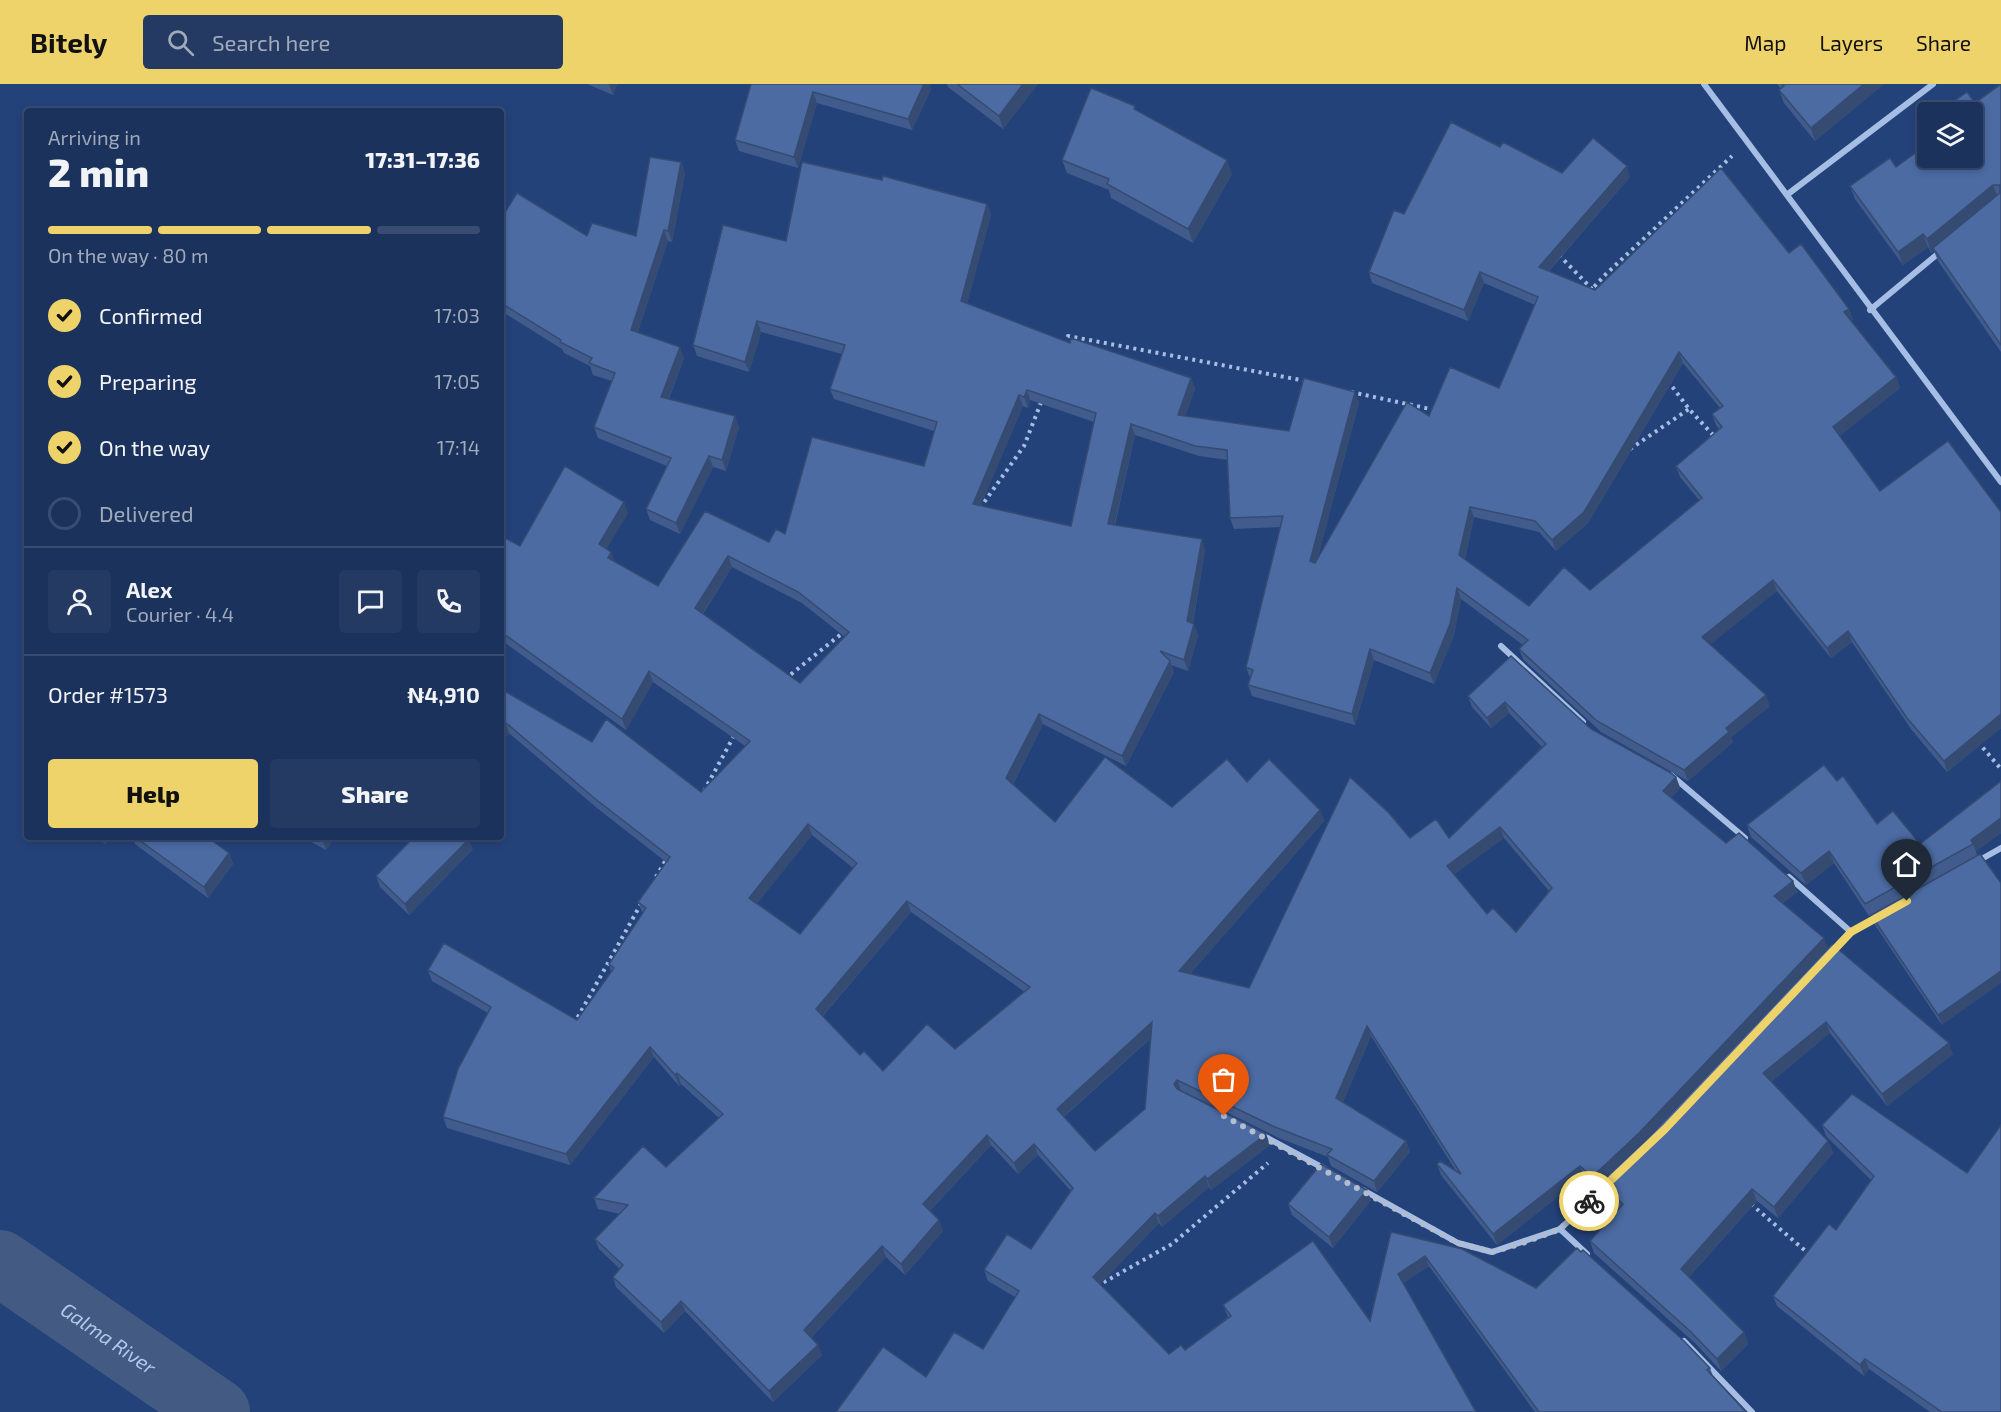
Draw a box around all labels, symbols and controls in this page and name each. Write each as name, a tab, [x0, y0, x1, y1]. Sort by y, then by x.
search box	[143, 15, 563, 69]
text: Bitely	[30, 25, 107, 59]
icon: search	[164, 26, 197, 59]
text: Search here	[212, 29, 330, 55]
text: Map	[1744, 30, 1786, 55]
text: Layers	[1819, 30, 1883, 55]
text: Share	[1916, 30, 1971, 55]
map controls	[1917, 102, 1983, 168]
button: layers	[1917, 102, 1983, 168]
text: Arriving in	[48, 125, 141, 149]
text: 17:31–17:36	[365, 146, 480, 172]
text: 2 min	[48, 148, 149, 195]
text: On the way · 80 m	[48, 243, 208, 267]
icon: check	[48, 299, 81, 332]
text: Confirmed	[99, 302, 203, 328]
text: 17:03	[434, 303, 480, 327]
icon: check	[48, 365, 81, 398]
text: Preparing	[99, 368, 197, 394]
text: 17:05	[434, 369, 480, 393]
icon: check	[48, 431, 81, 464]
text: On the way	[99, 434, 210, 460]
text: 17:14	[437, 435, 480, 459]
text: Delivered	[99, 500, 194, 526]
button: person	[48, 570, 111, 633]
button: chat	[339, 570, 402, 633]
button: phone	[417, 570, 480, 633]
text: Alex	[126, 576, 172, 602]
text: Courier · 4.4	[126, 602, 234, 626]
text: Order #1573	[48, 681, 168, 707]
text: ₦4,910	[407, 681, 480, 707]
button: Help	[48, 759, 258, 828]
button: Share	[270, 759, 480, 828]
pin	[1881, 839, 1932, 901]
icon: home	[1890, 848, 1923, 881]
pin	[1198, 1054, 1249, 1116]
icon: bag	[1207, 1063, 1240, 1096]
courier	[1559, 1171, 1619, 1231]
icon: bike	[1573, 1185, 1606, 1218]
water label: Galma River	[57, 1297, 162, 1379]

